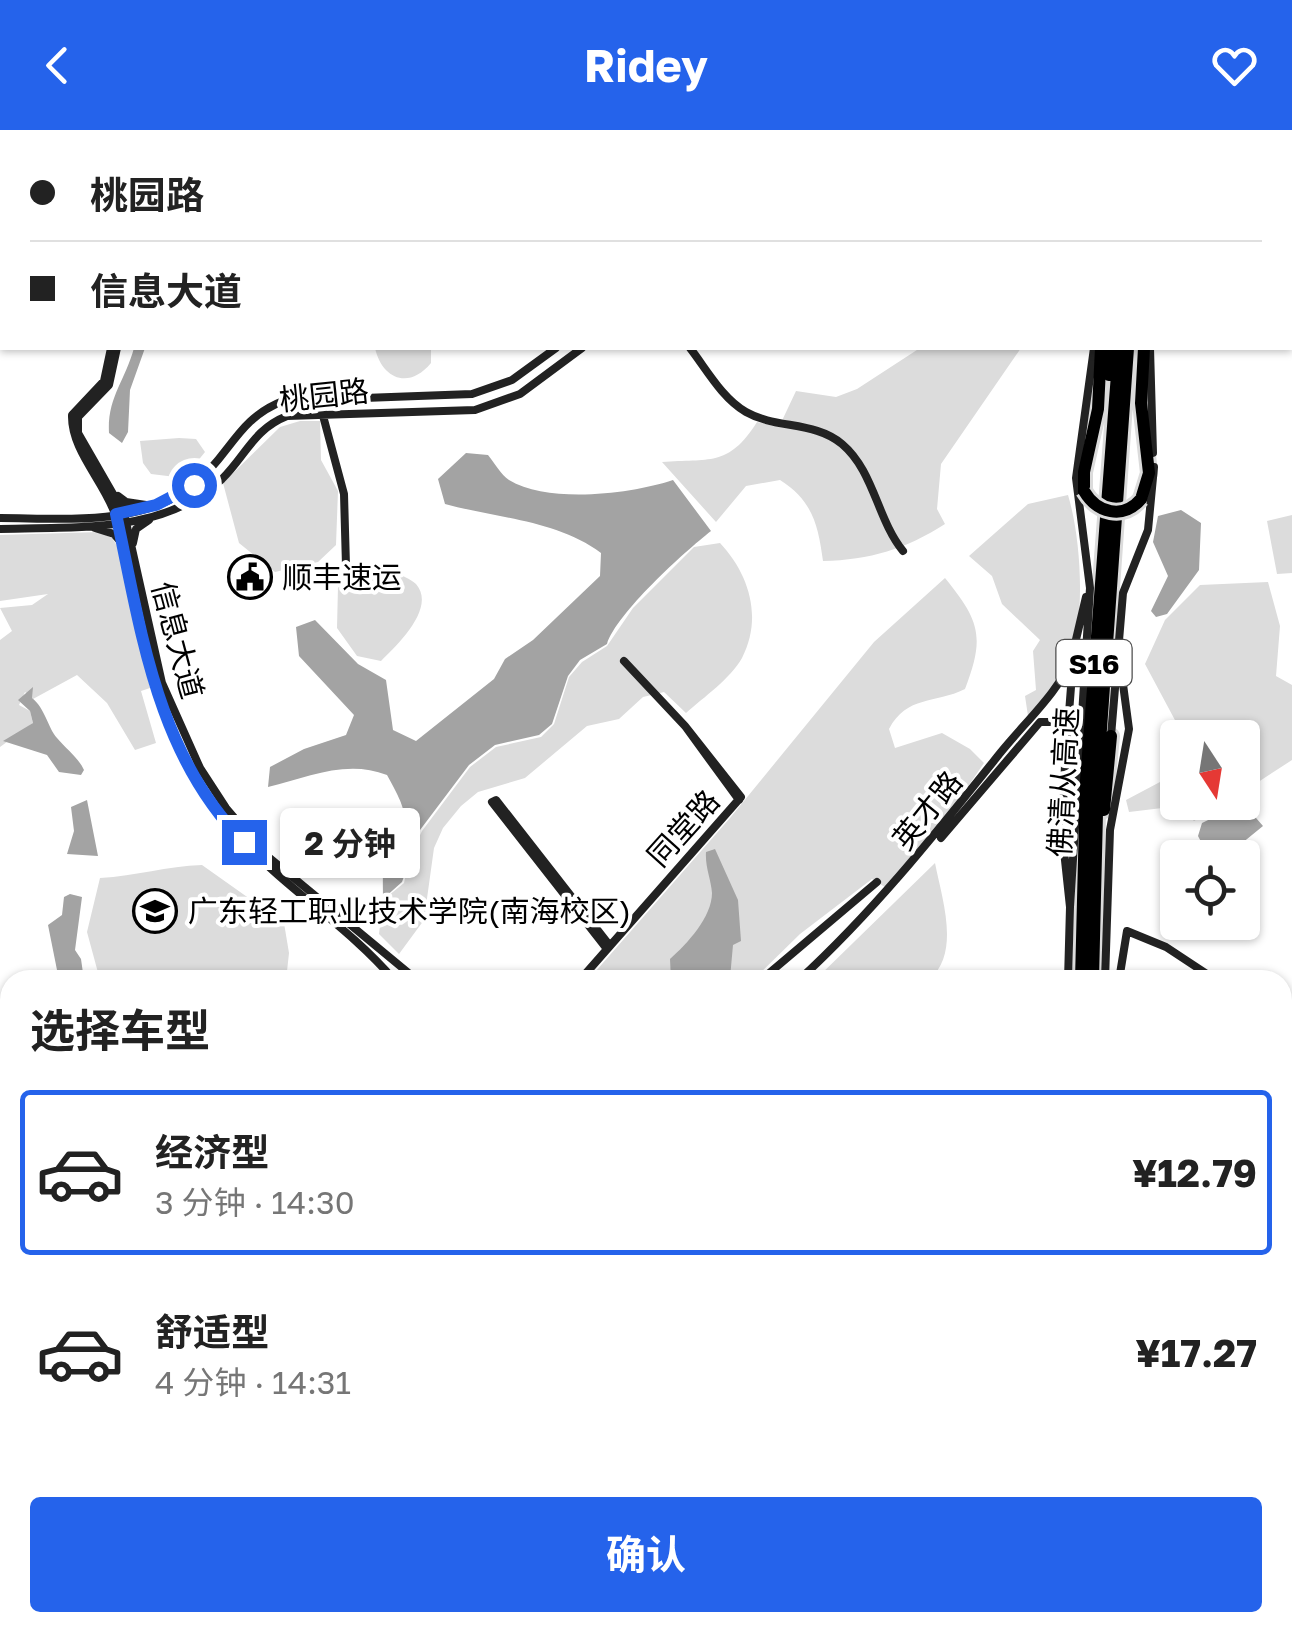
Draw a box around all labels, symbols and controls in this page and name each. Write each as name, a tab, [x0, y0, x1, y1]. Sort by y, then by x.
icon: back	[30, 38, 85, 93]
text: Ridey	[584, 38, 708, 92]
icon: heart	[1207, 38, 1262, 93]
text: 桃园路	[90, 172, 204, 217]
text: 信息大道	[90, 268, 242, 313]
street label: 桃园路	[277, 372, 371, 418]
route start	[172, 463, 217, 508]
public building icon: 顺丰速运	[227, 554, 273, 600]
place label: 顺丰速运	[282, 559, 402, 595]
street label: 信息大道	[145, 577, 211, 703]
road number: S16	[1056, 640, 1132, 686]
street label: 佛清从高速	[1041, 706, 1085, 858]
north arrow	[1160, 720, 1260, 820]
map controls	[1160, 720, 1260, 940]
street label: 英才路	[885, 764, 969, 856]
street label: 同堂路	[640, 783, 726, 873]
callout: 2 分钟	[279, 807, 419, 877]
route end	[222, 820, 267, 865]
text: 2 分钟	[304, 824, 396, 862]
button: locate	[1160, 840, 1260, 940]
school or university icon: 广东轻工职业技术学院(南海校区)	[132, 888, 178, 934]
place label: 广东轻工职业技术学院(南海校区)	[188, 893, 631, 929]
text: 选择车型	[30, 1003, 210, 1057]
icon: car	[35, 1128, 125, 1218]
text: 经济型	[155, 1129, 269, 1174]
text: ¥12.79	[1132, 1150, 1257, 1195]
text: 3 分钟 · 14:30	[155, 1183, 355, 1221]
icon: car	[35, 1308, 125, 1398]
text: 舒适型	[155, 1309, 269, 1354]
text: ¥17.27	[1136, 1330, 1257, 1375]
text: 4 分钟 · 14:31	[155, 1363, 351, 1401]
button: 确认	[30, 1497, 1262, 1612]

